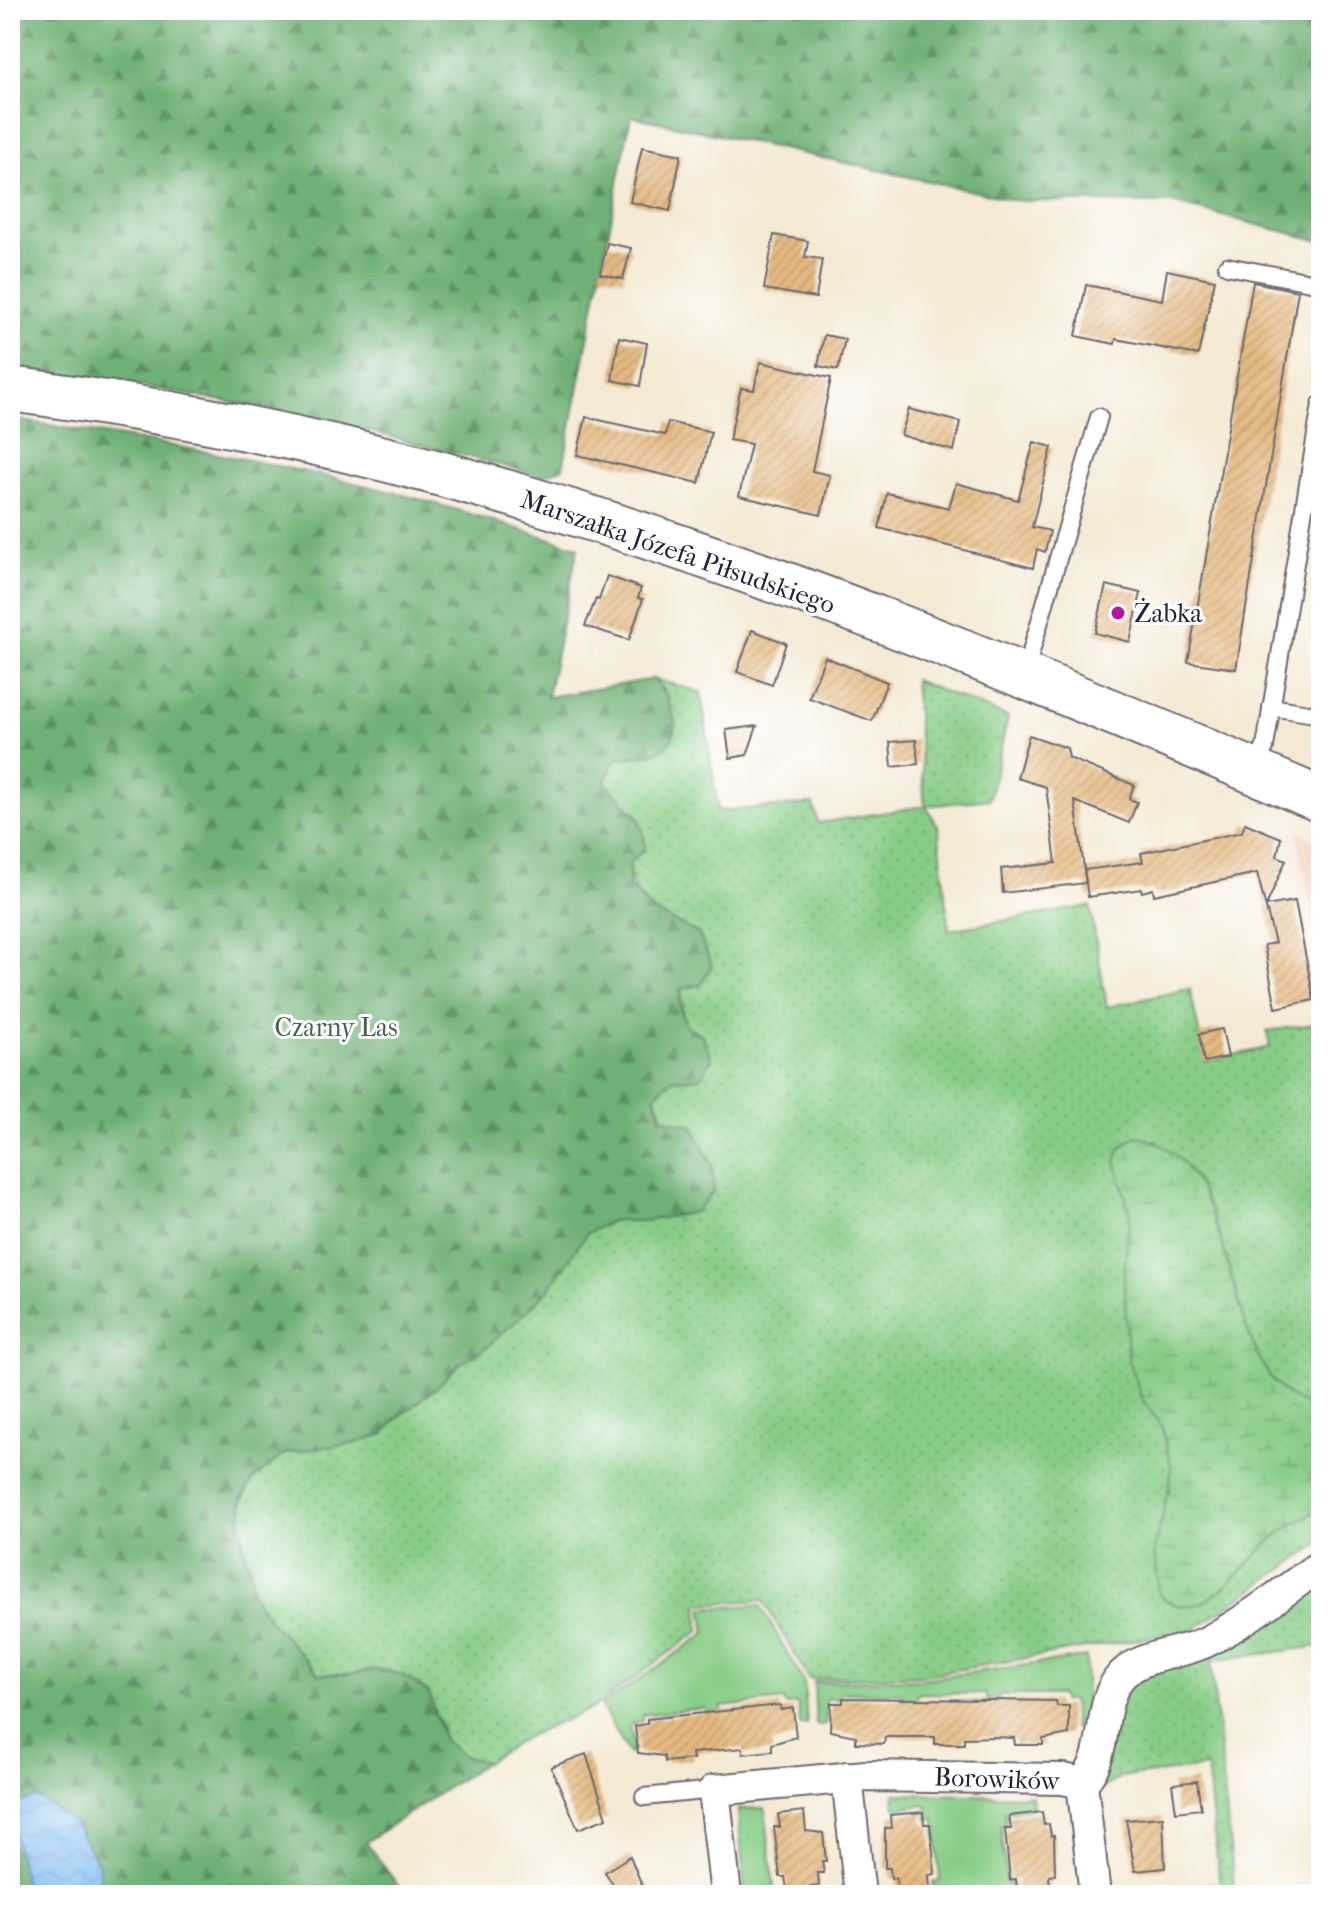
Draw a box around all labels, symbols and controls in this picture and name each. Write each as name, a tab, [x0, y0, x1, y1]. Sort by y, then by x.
street label: Marszałka Józefa Piłsudskiego	[517, 484, 839, 620]
place label: Żabka	[1134, 597, 1203, 629]
marker: Żabka	[1109, 604, 1127, 622]
park label: Czarny Las	[274, 1012, 398, 1043]
street label: Borowików	[934, 1761, 1061, 1797]

